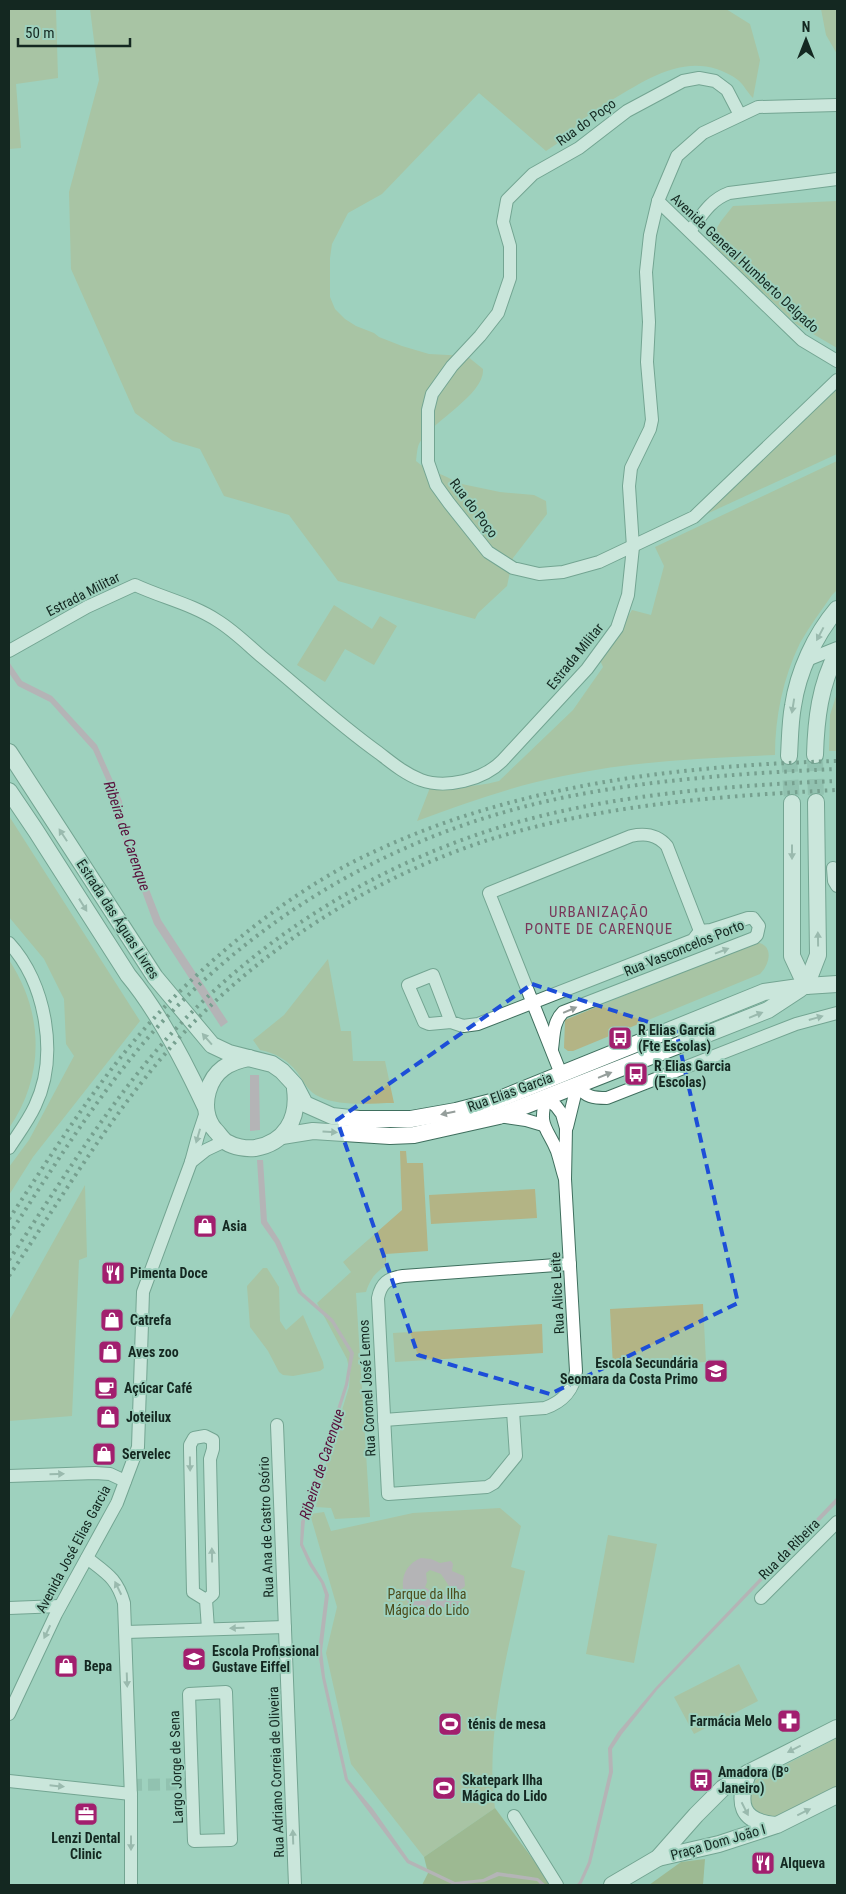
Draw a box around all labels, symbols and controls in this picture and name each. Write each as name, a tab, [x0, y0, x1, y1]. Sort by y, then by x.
scale bar	[18, 15, 130, 47]
north arrow	[781, 15, 831, 65]
text: N	[802, 19, 810, 35]
text: 50 m	[25, 24, 55, 42]
street label: Rua do Poço	[553, 95, 619, 149]
street label: Avenida General Humberto Delgado	[668, 190, 822, 336]
street label: Rua do Poço	[447, 475, 501, 541]
street label: Estrada Militar	[44, 569, 122, 619]
street label: Estrada Militar	[543, 620, 607, 692]
one-way arrow	[816, 627, 825, 640]
one-way arrow	[789, 699, 797, 715]
water label: Ribeira de Carenque	[100, 779, 154, 893]
one-way arrow	[58, 829, 68, 842]
one-way arrow	[788, 844, 796, 860]
street label: Estrada das Águas Livres	[73, 856, 163, 982]
one-way arrow	[79, 898, 88, 911]
district label: URBANIZAÇÃO PONTE DE CARENQUE	[525, 903, 673, 938]
street label: Rua Vasconcelos Porto	[622, 917, 746, 979]
one-way arrow	[814, 931, 822, 947]
one-way arrow	[714, 946, 729, 954]
one-way arrow	[563, 1006, 578, 1014]
one-way arrow	[749, 1010, 764, 1018]
one-way arrow	[809, 1014, 824, 1022]
place label: R Elias Garcia (Fte Escolas)	[638, 1022, 715, 1055]
bus stop icon: R Elias Garcia (Fte Escolas)	[607, 1025, 633, 1051]
one-way arrow	[201, 1034, 213, 1046]
place label: R Elias Garcia (Escolas)	[654, 1058, 731, 1091]
bus stop icon: R Elias Garcia (Escolas)	[623, 1061, 649, 1087]
street label: Rua Elias Garcia	[465, 1069, 555, 1115]
one-way arrow	[598, 1070, 613, 1078]
one-way arrow	[440, 1109, 455, 1117]
one-way arrow	[323, 1128, 339, 1136]
one-way arrow	[193, 1129, 201, 1144]
shop icon: Asia	[192, 1213, 218, 1239]
place label: Asia	[222, 1218, 247, 1234]
street label: Rua Alice Leite	[547, 1251, 567, 1334]
restaurant icon: Pimenta Doce	[100, 1260, 126, 1286]
place label: Pimenta Doce	[130, 1265, 208, 1281]
shop icon: Catrefa	[99, 1307, 125, 1333]
place label: Catrefa	[130, 1312, 172, 1328]
street label: Rua Coronel José Lemos	[355, 1319, 379, 1457]
shop icon: Aves zoo	[97, 1339, 123, 1365]
place label: Aves zoo	[128, 1344, 179, 1360]
place label: Escola Secundária Seomara da Costa Primo	[560, 1355, 698, 1387]
school or university icon: Escola Secundária Seomara da Costa Primo	[703, 1358, 729, 1384]
cafe icon: Açúcar Café	[93, 1375, 119, 1401]
place label: Açúcar Café	[124, 1380, 193, 1396]
shop icon: Joteilux	[95, 1404, 121, 1430]
water label: Ribeira de Carenque	[296, 1406, 348, 1521]
place label: Joteilux	[126, 1409, 172, 1425]
shop icon: Servelec	[91, 1441, 117, 1467]
place label: Servelec	[122, 1446, 171, 1462]
one-way arrow	[186, 1456, 194, 1472]
street label: Rua Ana de Castro Osório	[256, 1456, 276, 1598]
one-way arrow	[50, 1470, 66, 1478]
street label: Avenida José Elias Garcia	[33, 1482, 113, 1616]
street label: Rua da Ribeira	[755, 1515, 823, 1583]
one-way arrow	[208, 1546, 216, 1562]
one-way arrow	[114, 1581, 122, 1596]
park label: Parque da Ilha Mágica do Lido	[385, 1586, 469, 1618]
one-way arrow	[43, 1624, 52, 1639]
one-way arrow	[228, 1624, 244, 1632]
place label: Escola Profissional Gustave Eiffel	[212, 1643, 319, 1675]
school or university icon: Escola Profissional Gustave Eiffel	[181, 1646, 207, 1672]
shop icon: Bepa	[53, 1653, 79, 1679]
place label: Bepa	[84, 1658, 112, 1674]
one-way arrow	[124, 1673, 132, 1689]
street label: Rua Adriano Correia de Oliveira	[265, 1686, 287, 1858]
pharmacy icon: Farmácia Melo	[776, 1708, 802, 1734]
street label: Largo Jorge de Sena	[166, 1710, 186, 1824]
sports icon: ténis de mesa	[437, 1711, 463, 1737]
place label: Farmácia Melo	[690, 1713, 772, 1729]
place label: ténis de mesa	[468, 1716, 546, 1732]
one-way arrow	[787, 1746, 801, 1754]
place label: Amadora (Bº Janeiro)	[718, 1764, 789, 1797]
bus stop icon: Amadora (Bº Janeiro)	[688, 1767, 714, 1793]
place label: Skatepark Ilha Mágica do Lido	[462, 1772, 547, 1804]
sports icon: Skatepark Ilha Mágica do Lido	[431, 1775, 457, 1801]
one-way arrow	[50, 1782, 66, 1790]
office icon: Lenzi Dental Clinic	[73, 1801, 99, 1827]
one-way arrow	[741, 1802, 750, 1817]
one-way arrow	[797, 1808, 811, 1816]
street label: Praça Dom João I	[669, 1821, 767, 1863]
one-way arrow	[289, 1828, 297, 1844]
place label: Lenzi Dental Clinic	[51, 1830, 121, 1862]
one-way arrow	[127, 1835, 135, 1851]
restaurant icon: Alqueva	[750, 1850, 776, 1876]
place label: Alqueva	[780, 1855, 826, 1871]

